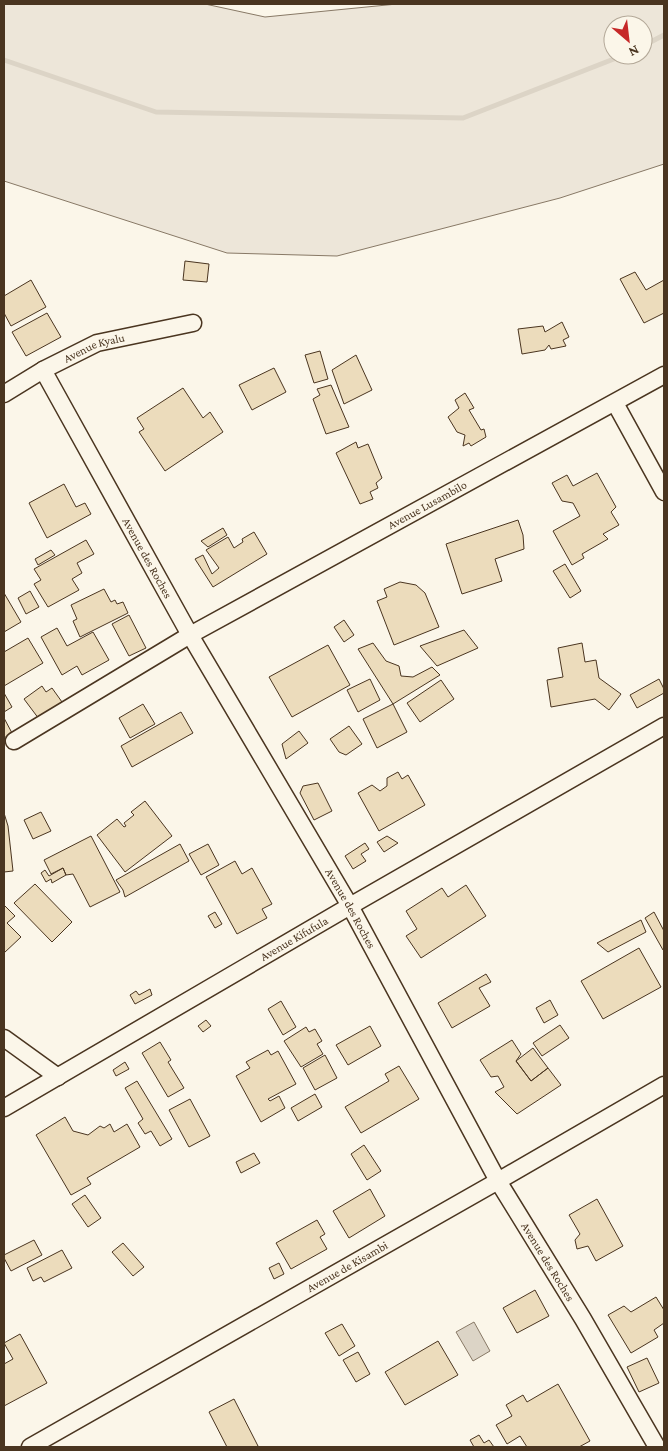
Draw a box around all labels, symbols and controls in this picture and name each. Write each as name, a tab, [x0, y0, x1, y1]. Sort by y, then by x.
north arrow	[603, 15, 653, 65]
text: N	[626, 42, 642, 61]
street label: Avenue Kyalu	[61, 330, 127, 366]
street label: Avenue Lusambilo	[385, 478, 469, 532]
street label: Avenue des Roches	[119, 515, 175, 601]
street label: Avenue des Roches	[322, 866, 379, 951]
street label: Avenue Kifufula	[258, 913, 331, 964]
street label: Avenue des Roches	[518, 1220, 578, 1304]
street label: Avenue de Kisambi	[304, 1238, 390, 1295]

